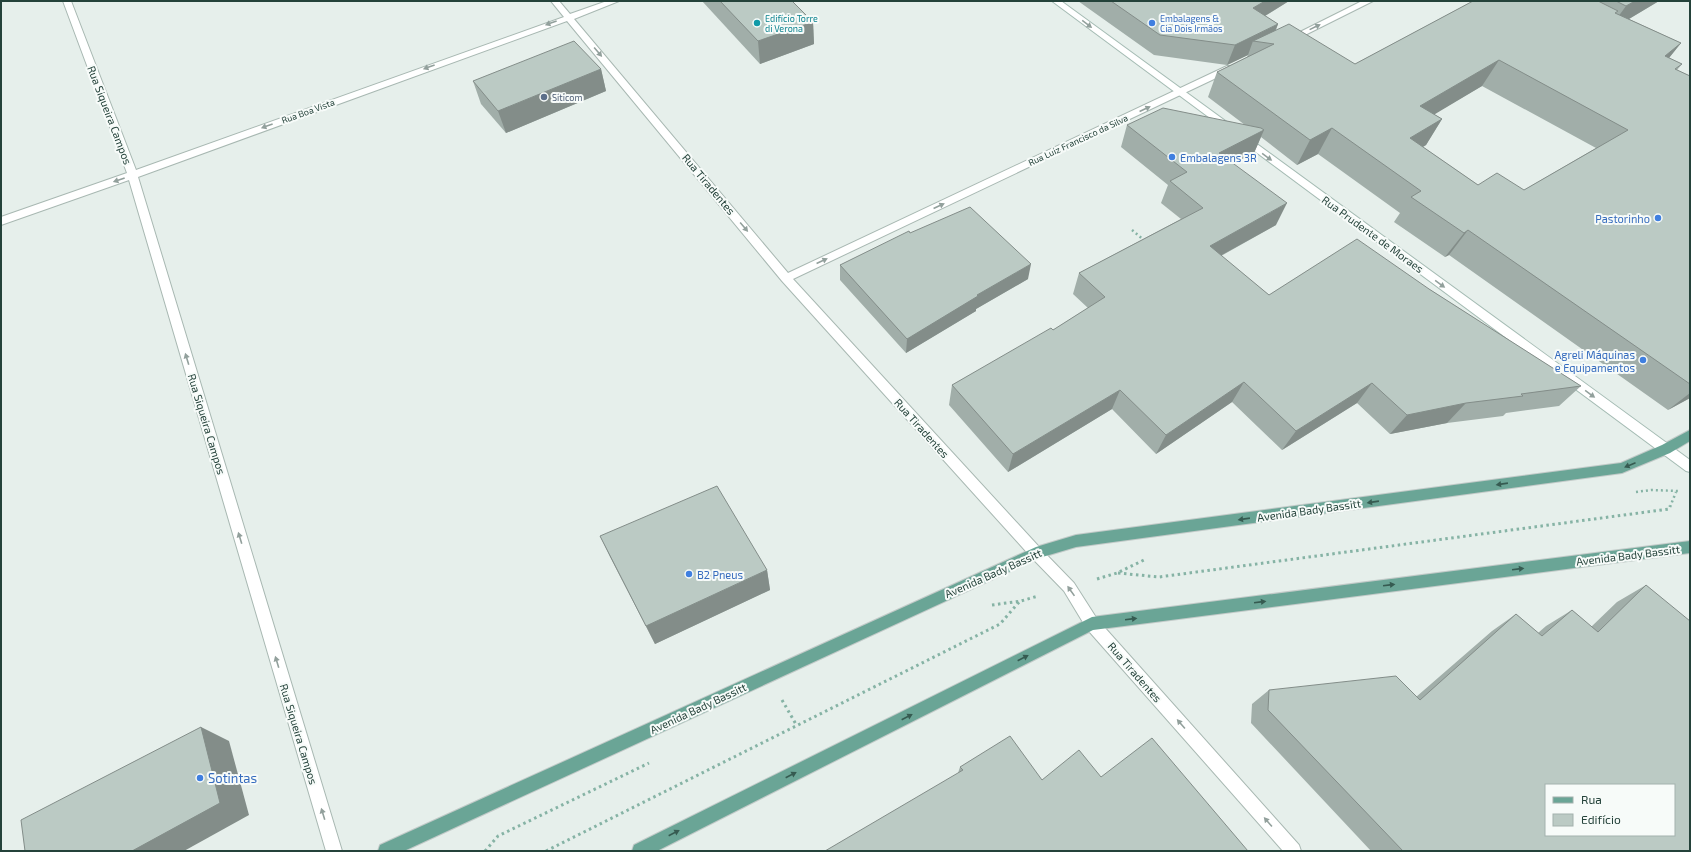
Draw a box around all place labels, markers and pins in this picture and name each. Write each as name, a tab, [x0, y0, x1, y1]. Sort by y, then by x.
place label: Edifício Torre di Verona	[765, 13, 818, 34]
place label: Embalagens & Cia Dois Irmãos	[1160, 13, 1223, 34]
marker: Edifício Torre di Verona	[752, 18, 762, 28]
marker: Embalagens & Cia Dois Irmãos	[1147, 18, 1157, 28]
marker: Siticom	[539, 92, 549, 102]
place label: Siticom	[552, 92, 582, 103]
place label: Embalagens 3R	[1180, 151, 1257, 164]
marker: Embalagens 3R	[1167, 152, 1177, 162]
place label: Pastorinho	[1595, 212, 1650, 225]
marker: Pastorinho	[1653, 213, 1663, 223]
place label: Agreli Máquinas e Equipamentos	[1554, 348, 1635, 374]
marker: Agreli Máquinas e Equipamentos	[1638, 355, 1648, 365]
place label: B2 Pneus	[697, 568, 744, 581]
marker: B2 Pneus	[684, 569, 694, 579]
place label: Sotintas	[208, 770, 257, 786]
marker: Sotintas	[195, 773, 205, 783]

